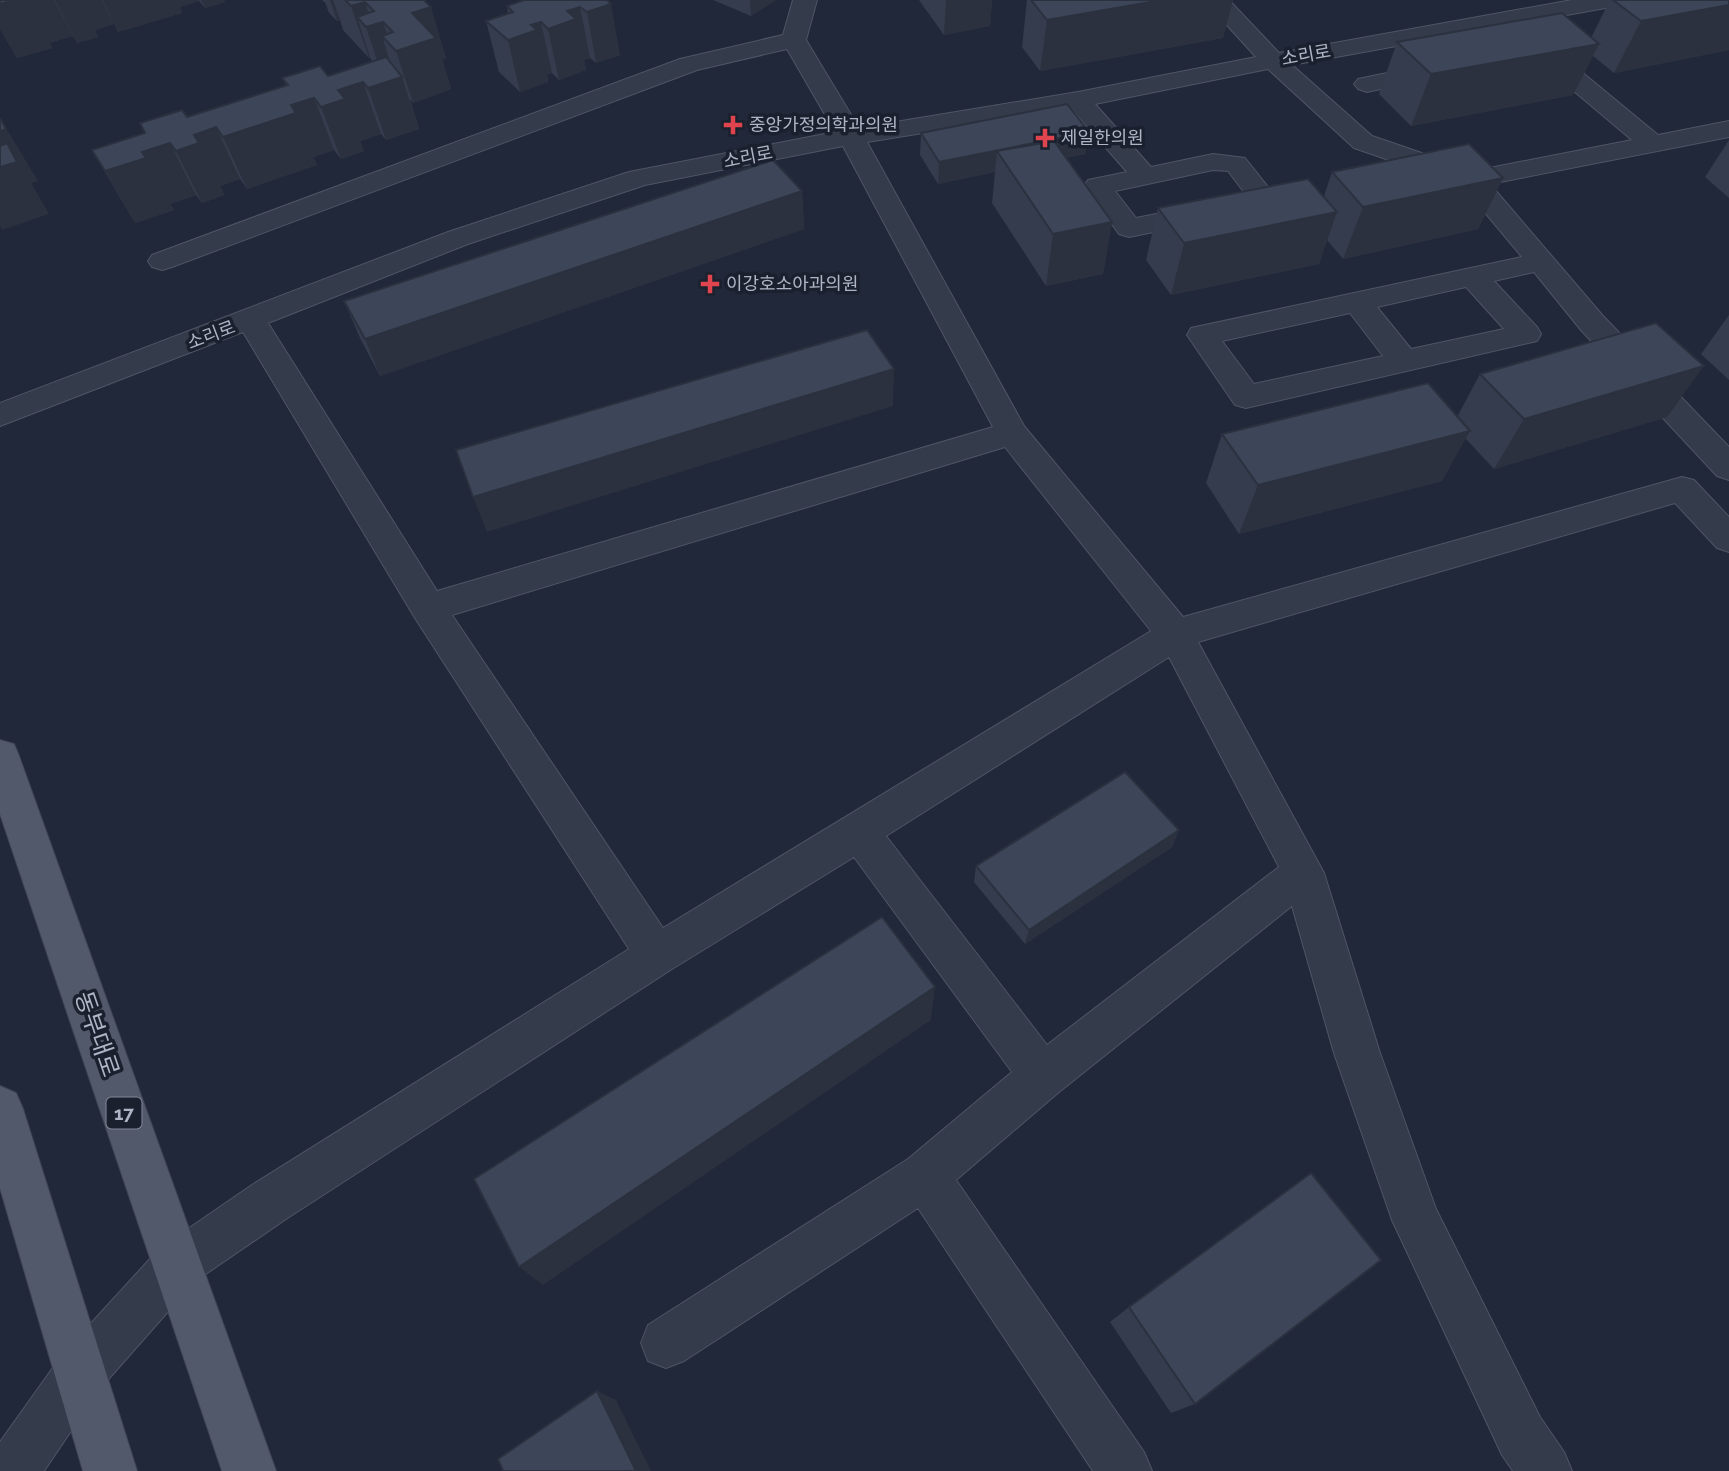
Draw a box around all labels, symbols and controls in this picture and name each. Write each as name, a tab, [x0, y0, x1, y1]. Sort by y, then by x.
street label: 소리로	[1280, 40, 1332, 69]
place label: 중앙가정의학과의원	[749, 114, 898, 135]
marker: 중앙가정의학과의원	[723, 115, 743, 135]
place label: 제일한의원	[1061, 127, 1144, 148]
marker: 제일한의원	[1035, 128, 1055, 148]
street label: 소리로	[722, 141, 774, 172]
place label: 이강호소아과의원	[726, 273, 858, 294]
marker: 이강호소아과의원	[700, 274, 720, 294]
street label: 소리로	[184, 316, 238, 353]
street label: 동부대로	[69, 987, 126, 1080]
road number: 17	[106, 1098, 142, 1128]

